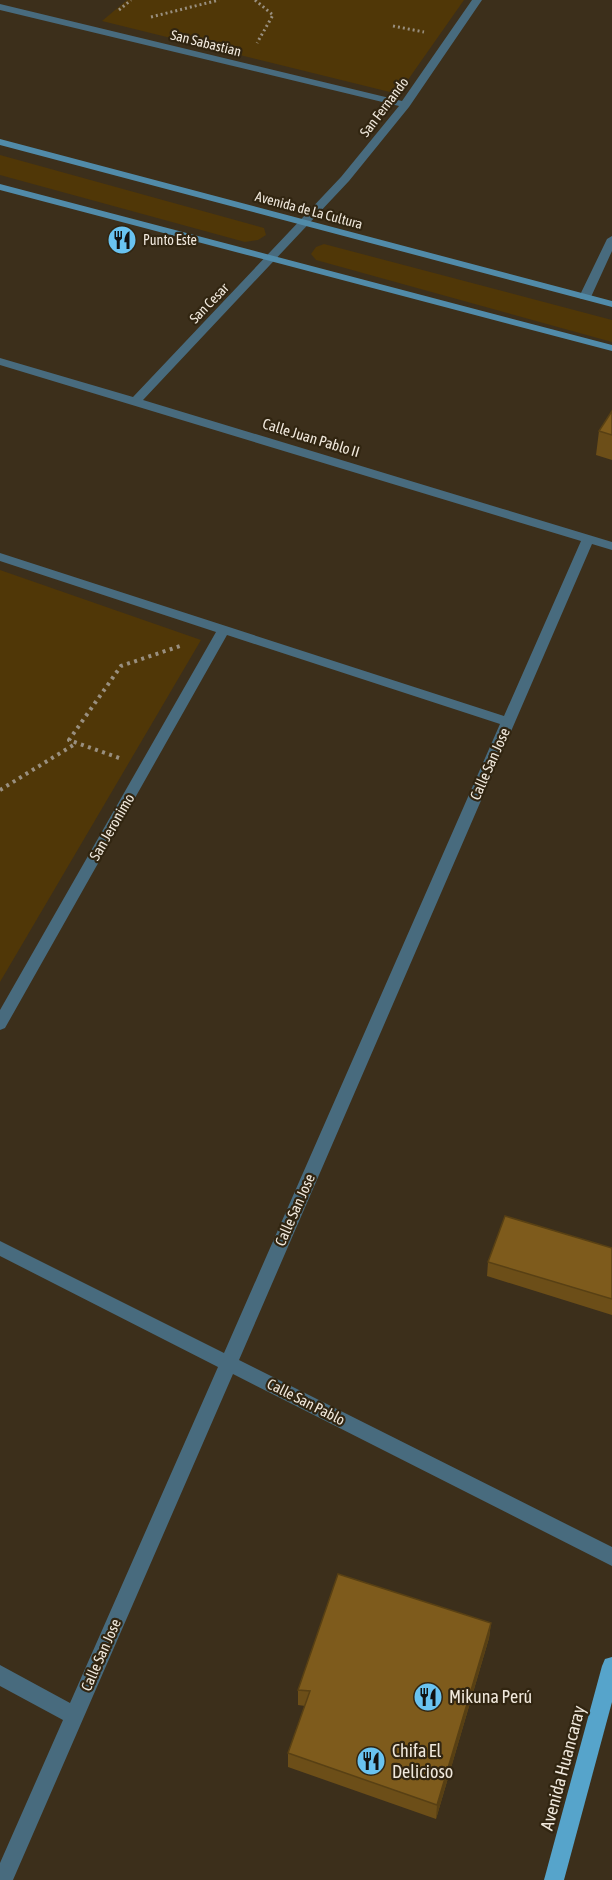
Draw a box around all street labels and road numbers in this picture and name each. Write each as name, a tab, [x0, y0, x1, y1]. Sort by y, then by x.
street label: San Sabastian	[169, 27, 243, 59]
street label: San Fernando	[356, 74, 412, 140]
street label: Avenida de La Cultura	[254, 188, 364, 232]
street label: San Cesar	[186, 279, 232, 326]
street label: Calle Juan Pablo II	[261, 415, 362, 460]
street label: Calle San Jose	[466, 725, 513, 802]
street label: San Jeronimo	[86, 790, 137, 863]
street label: Calle San Jose	[271, 1171, 318, 1248]
street label: Calle San Pablo	[264, 1375, 348, 1428]
street label: Calle San Jose	[77, 1616, 124, 1693]
street label: Avenida Huancaray	[536, 1703, 589, 1833]

